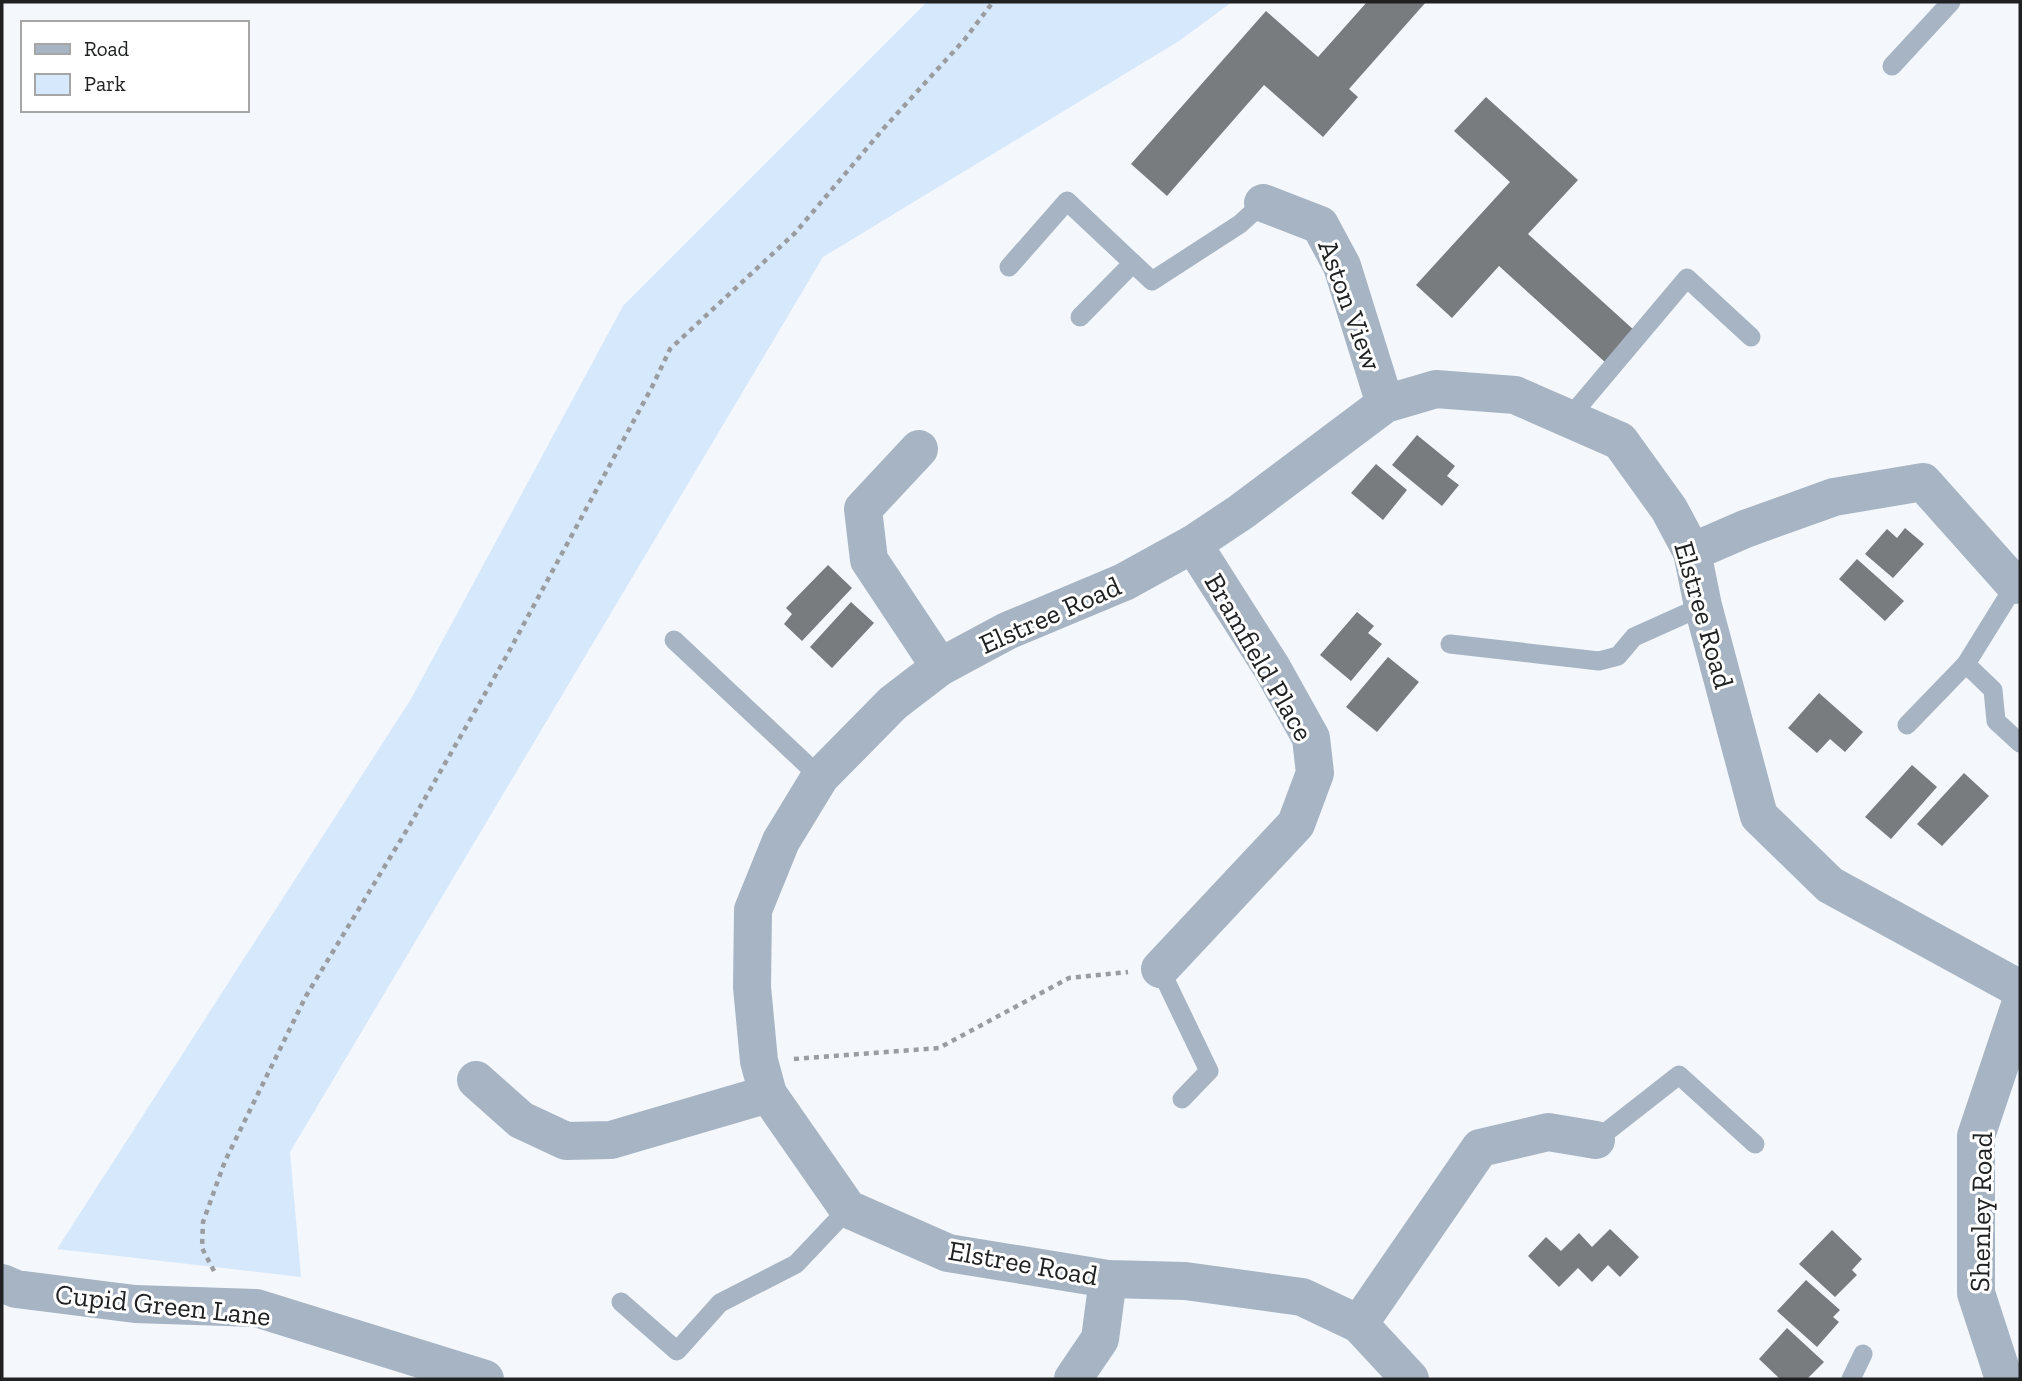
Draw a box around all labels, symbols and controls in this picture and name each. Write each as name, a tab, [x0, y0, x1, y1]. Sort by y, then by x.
legend	[21, 21, 248, 112]
text: Road	[84, 36, 130, 61]
text: Park	[84, 71, 126, 96]
street label: Aston View	[1311, 235, 1389, 375]
street label: Elstree Road	[1667, 538, 1741, 692]
street label: Bramfield Place	[1198, 567, 1320, 747]
street label: Elstree Road	[974, 569, 1126, 661]
street label: Shenley Road	[1963, 1132, 1999, 1292]
street label: Elstree Road	[946, 1234, 1100, 1292]
street label: Cupid Green Lane	[54, 1277, 272, 1333]

